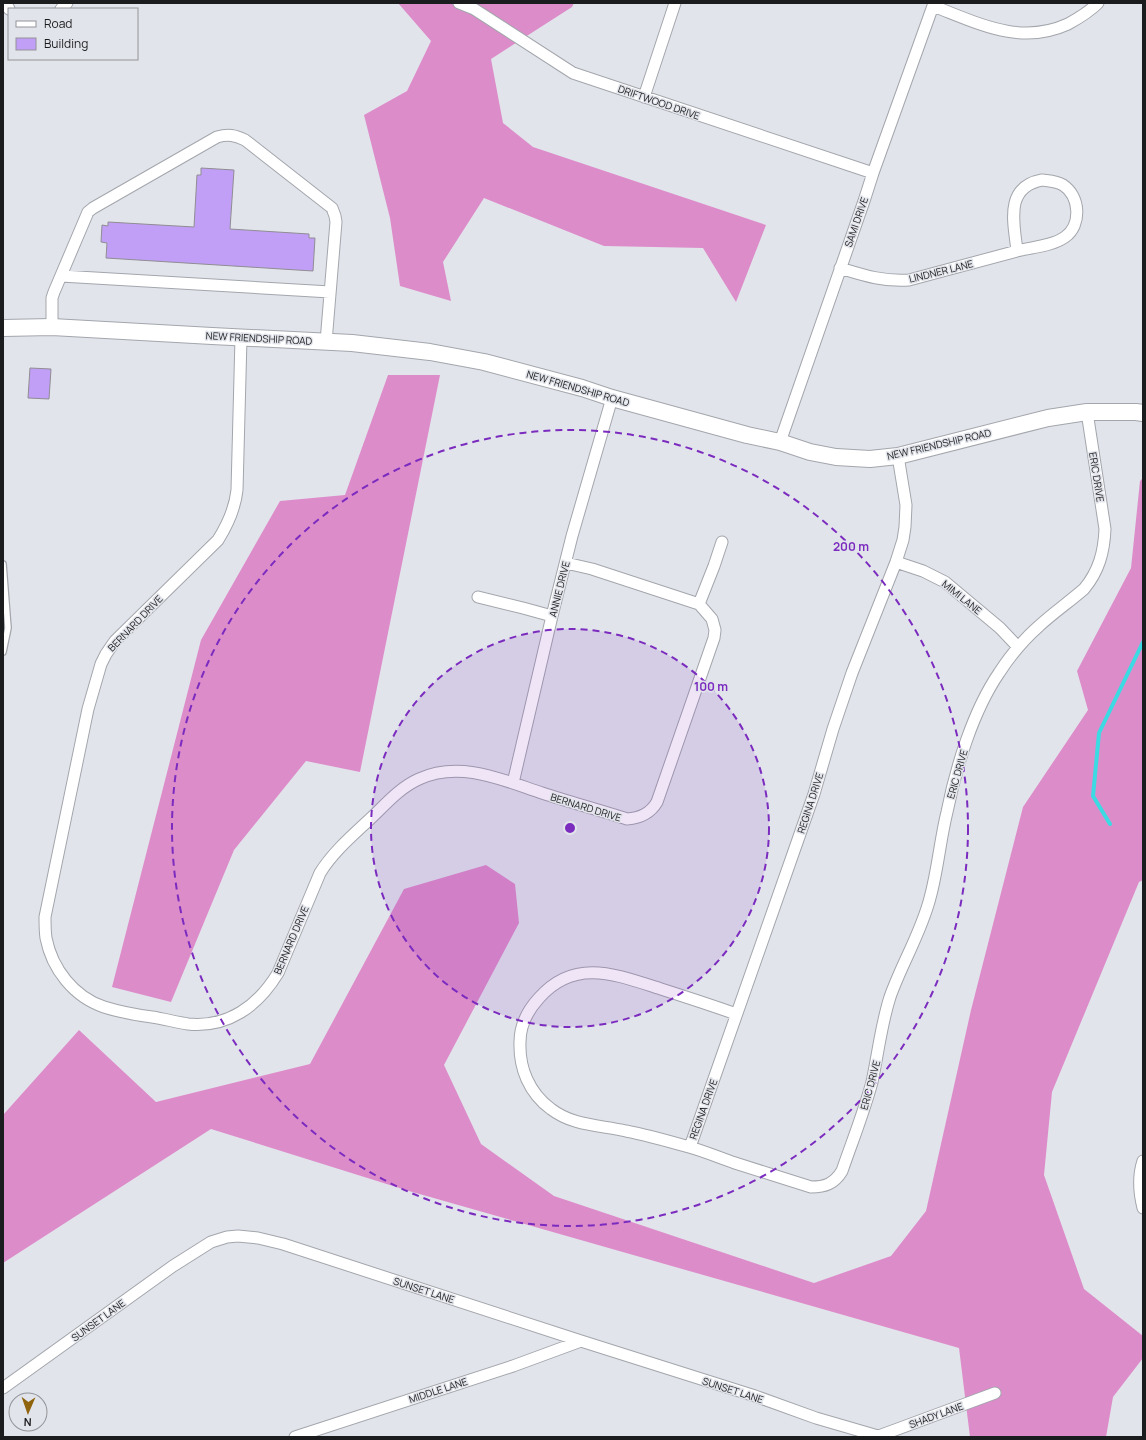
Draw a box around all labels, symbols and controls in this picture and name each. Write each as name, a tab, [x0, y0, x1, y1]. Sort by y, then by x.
legend	[8, 8, 138, 60]
text: Road	[44, 15, 72, 32]
text: Building	[44, 35, 88, 52]
street label: DRIFTWOOD DRIVE	[616, 81, 702, 123]
street label: SAMI DRIVE	[841, 195, 871, 249]
street label: LINDNER LANE	[907, 256, 975, 286]
street label: NEW FRIENDSHIP ROAD	[205, 328, 313, 348]
street label: NEW FRIENDSHIP ROAD	[525, 367, 631, 409]
street label: NEW FRIENDSHIP ROAD	[885, 425, 993, 463]
street label: ERIC DRIVE	[1086, 451, 1108, 503]
text: 200 m	[833, 538, 869, 555]
street label: ANNIE DRIVE	[545, 559, 573, 618]
street label: MIMI LANE	[939, 577, 985, 618]
street label: BERNARD DRIVE	[104, 592, 166, 654]
text: 100 m	[694, 678, 728, 695]
street label: ERIC DRIVE	[943, 747, 971, 800]
street label: REGINA DRIVE	[794, 770, 827, 835]
street label: BERNARD DRIVE	[549, 790, 623, 825]
centre of rings	[563, 821, 577, 835]
street label: BERNARD DRIVE	[270, 903, 312, 977]
street label: ERIC DRIVE	[857, 1058, 883, 1111]
street label: REGINA DRIVE	[686, 1077, 721, 1141]
street label: SUNSET LANE	[392, 1274, 457, 1307]
street label: SUNSET LANE	[68, 1295, 128, 1344]
street label: MIDDLE LANE	[407, 1374, 469, 1406]
street label: SUNSET LANE	[701, 1374, 766, 1407]
north arrow	[8, 1392, 48, 1432]
street label: SHADY LANE	[907, 1399, 965, 1431]
text: N	[23, 1415, 32, 1430]

